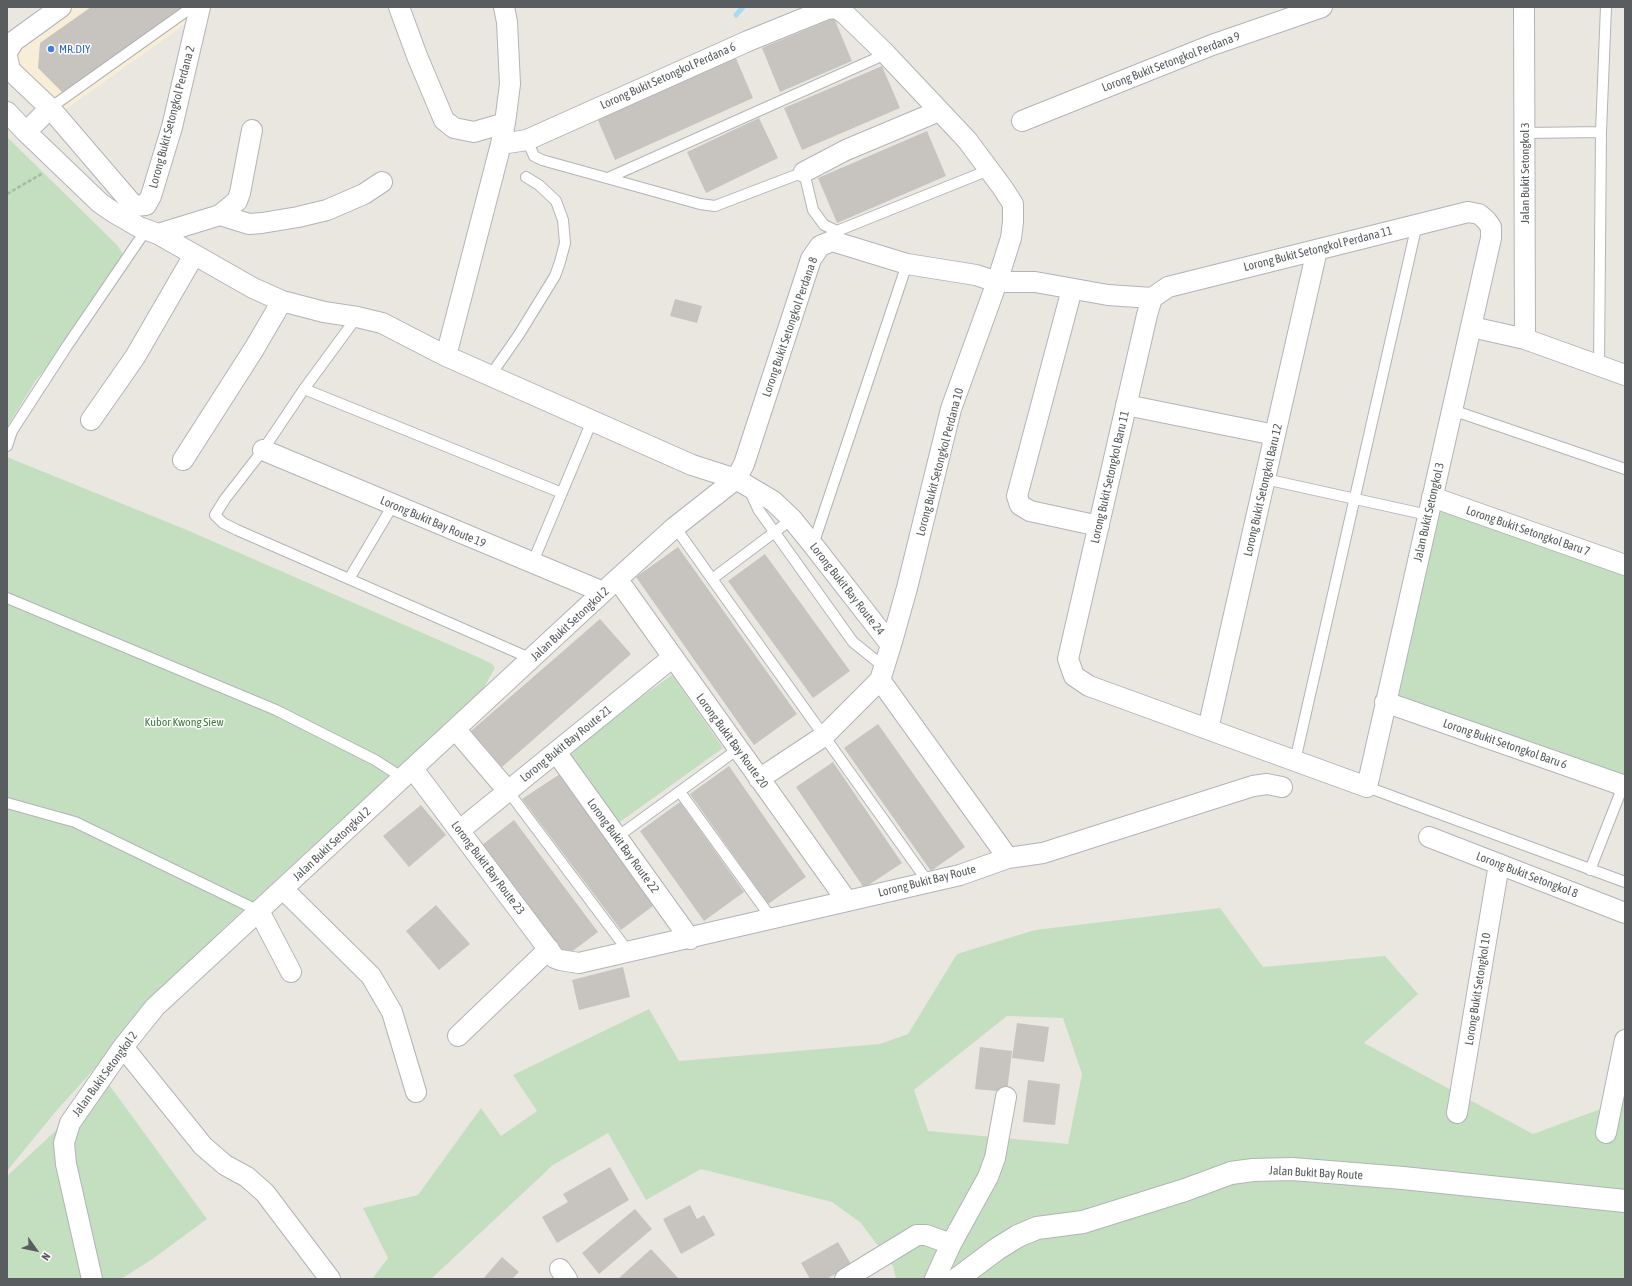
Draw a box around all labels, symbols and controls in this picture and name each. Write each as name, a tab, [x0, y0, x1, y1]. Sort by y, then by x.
street label: Lorong Bukit Setongkol Perdana 9	[1100, 29, 1242, 95]
street label: Lorong Bukit Setongkol Perdana 6	[598, 40, 738, 112]
place label: MR.DIY	[59, 42, 90, 56]
marker: MR.DIY	[46, 44, 56, 54]
street label: Lorong Bukit Setongkol Perdana 2	[146, 44, 198, 190]
street label: Jalan Bukit Setongkol 3	[1518, 122, 1532, 224]
street label: Lorong Bukit Setongkol Perdana 11	[1242, 224, 1394, 274]
street label: Lorong Bukit Setongkol Perdana 8	[759, 255, 821, 399]
street label: Lorong Bukit Setongkol Perdana 10	[913, 386, 967, 538]
street label: Lorong Bukit Setongkol Baru 11	[1088, 409, 1132, 545]
street label: Lorong Bukit Setongkol Baru 12	[1241, 422, 1285, 558]
street label: Jalan Bukit Setongkol 3	[1411, 461, 1447, 563]
street label: Lorong Bukit Bay Route 19	[378, 493, 488, 551]
street label: Lorong Bukit Setongkol Baru 7	[1464, 503, 1592, 559]
street label: Lorong Bukit Bay Route 24	[806, 540, 888, 638]
street label: Jalan Bukit Setongkol 2	[528, 584, 612, 664]
street label: Lorong Bukit Bay Route 20	[693, 691, 771, 791]
street label: Lorong Bukit Bay Route 21	[517, 703, 615, 785]
park label: Kubor Kwong Siew	[144, 715, 224, 729]
street label: Lorong Bukit Setongkol Baru 6	[1441, 716, 1569, 772]
street label: Lorong Bukit Bay Route 22	[584, 796, 662, 896]
street label: Jalan Bukit Setongkol 2	[290, 804, 374, 884]
street label: Lorong Bukit Bay Route 23	[448, 818, 528, 918]
street label: Lorong Bukit Setongkol 8	[1474, 849, 1580, 901]
street label: Lorong Bukit Bay Route	[877, 862, 977, 900]
street label: Lorong Bukit Setongkol 10	[1462, 932, 1494, 1046]
street label: Jalan Bukit Setongkol 2	[69, 1029, 141, 1119]
street label: Jalan Bukit Bay Route	[1269, 1163, 1363, 1183]
north arrow	[16, 1230, 56, 1270]
text: N	[39, 1251, 53, 1263]

